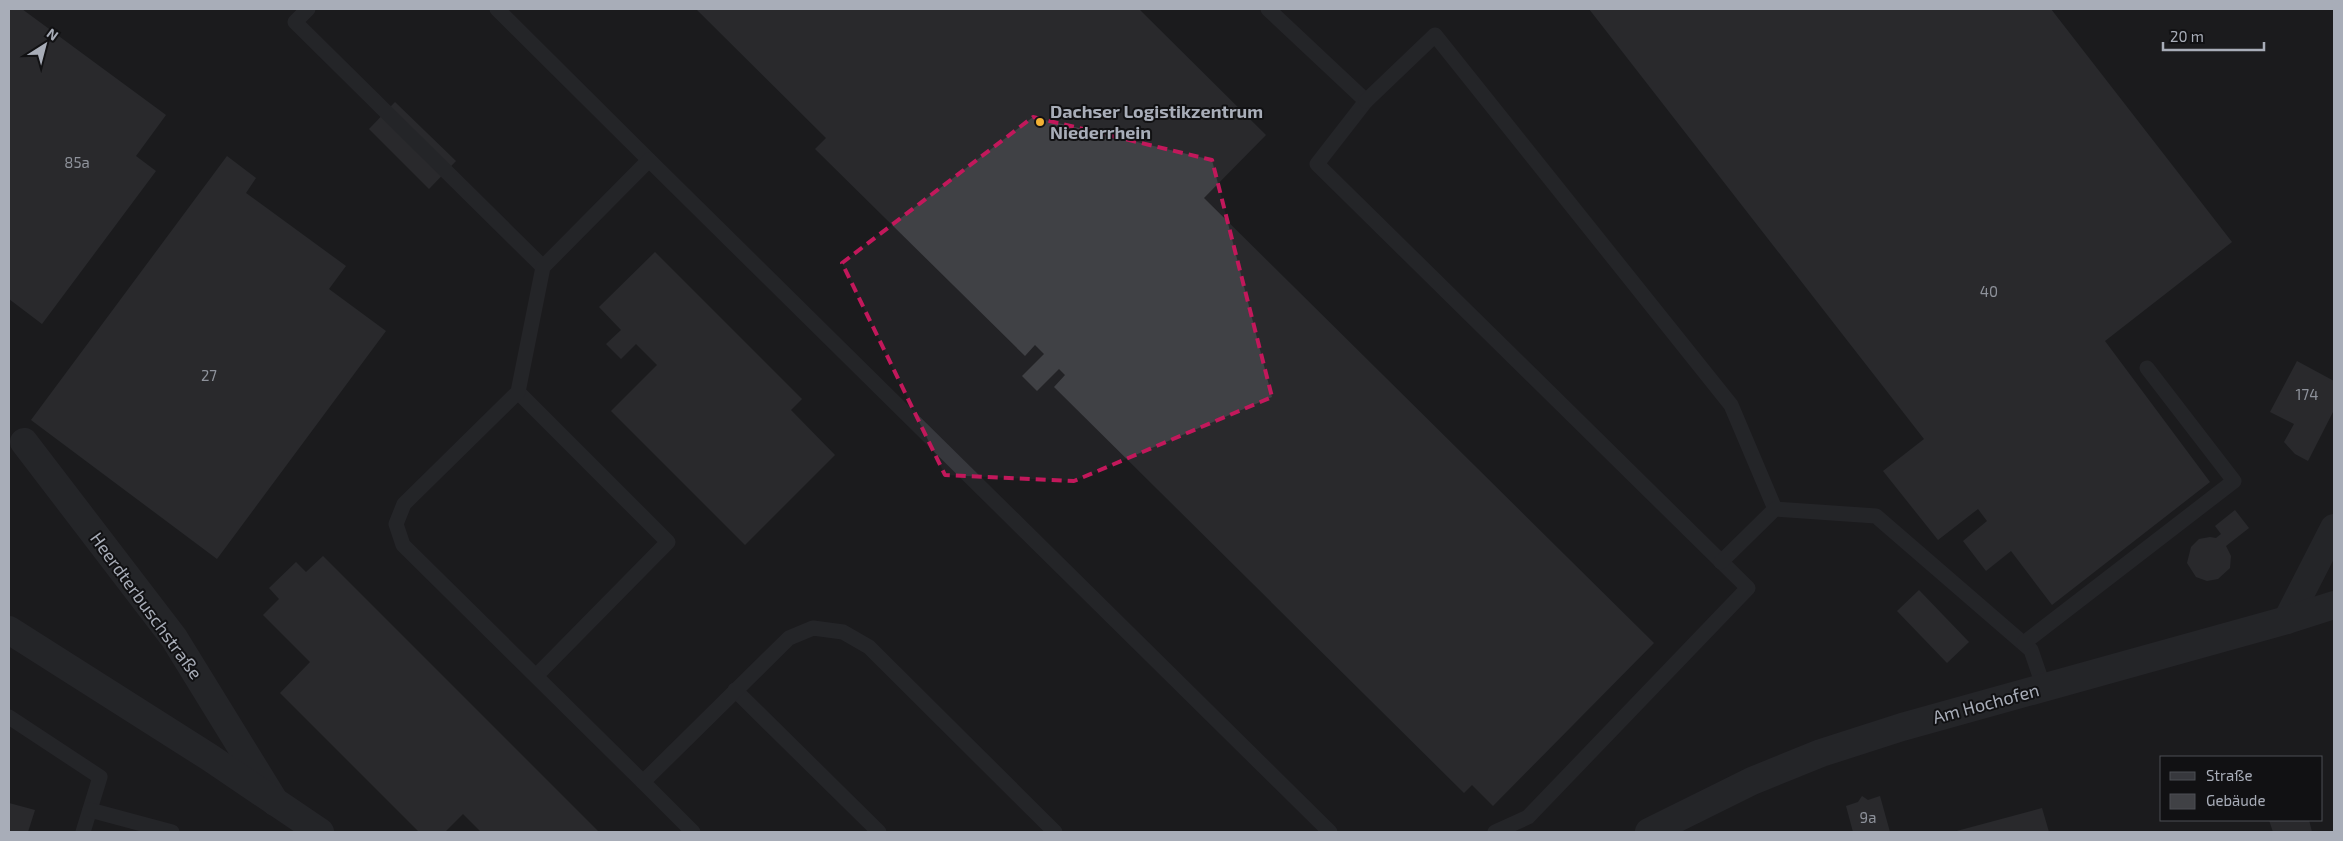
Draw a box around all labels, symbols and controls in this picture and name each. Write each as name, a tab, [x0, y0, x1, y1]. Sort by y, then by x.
north arrow	[20, 20, 70, 70]
scale bar	[2163, 20, 2264, 52]
text: N	[44, 24, 62, 44]
text: 20 m	[2170, 27, 2204, 45]
place label: Dachser Logistikzentrum Niederrhein	[1050, 100, 1263, 143]
marker: Dachser Logistikzentrum Niederrhein	[1034, 116, 1046, 128]
house number: 85a	[64, 153, 90, 171]
house number: 40	[1980, 282, 1998, 300]
house number: 27	[201, 366, 217, 384]
house number: 174	[2296, 385, 2318, 403]
street label: Heerdterbuschstraße	[86, 528, 208, 683]
street label: Am Hochofen	[1930, 678, 2041, 728]
legend	[2160, 756, 2323, 821]
text: Straße	[2206, 766, 2252, 784]
text: Gebäude	[2206, 791, 2265, 809]
house number: 9a	[1860, 808, 1876, 826]

